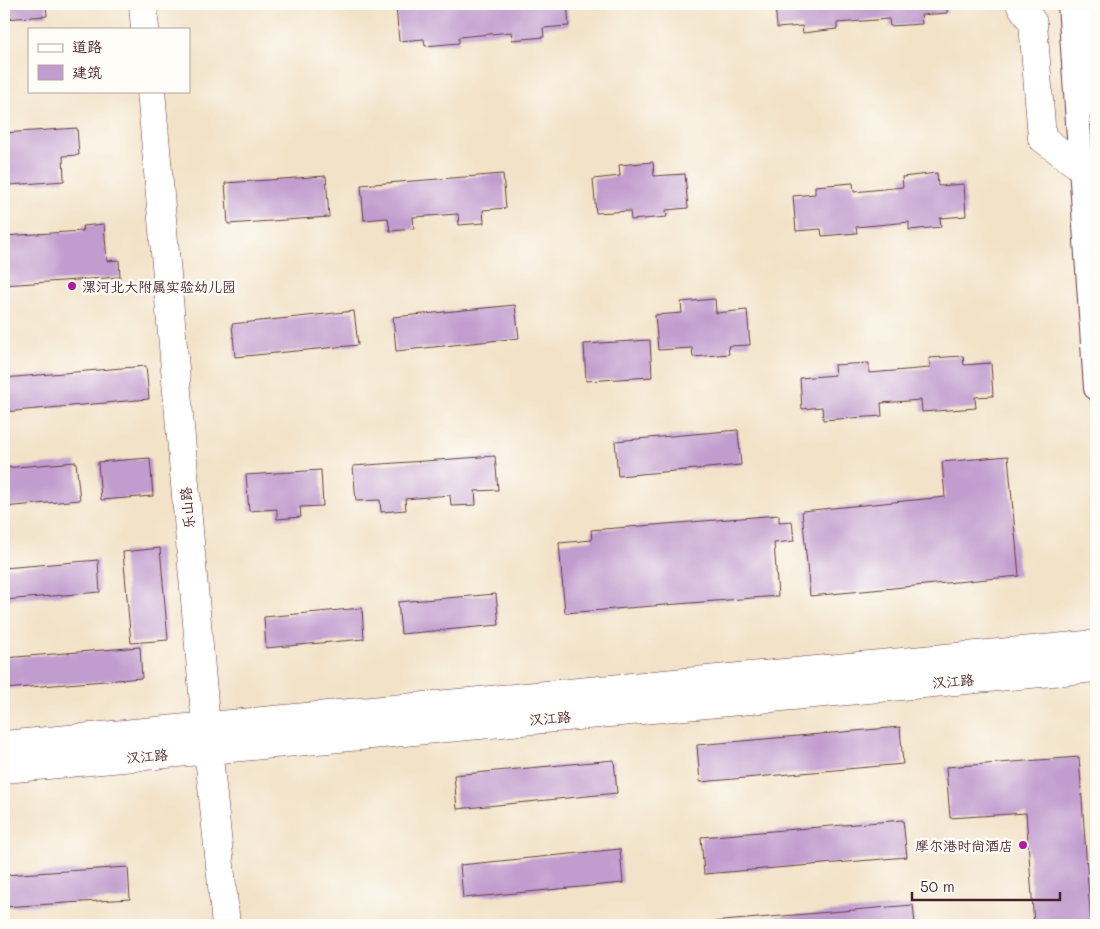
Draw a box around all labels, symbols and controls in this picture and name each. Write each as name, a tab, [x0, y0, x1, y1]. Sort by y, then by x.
legend	[28, 28, 190, 92]
text: 道路	[72, 36, 102, 56]
text: 建筑	[72, 62, 102, 82]
place label: 漯河北大附属实验幼儿园	[82, 277, 236, 296]
marker: 漯河北大附属实验幼儿园	[66, 280, 78, 292]
street label: 乐山路	[176, 486, 198, 530]
street label: 汉江路	[931, 670, 975, 692]
street label: 汉江路	[528, 707, 572, 729]
street label: 汉江路	[125, 745, 169, 767]
place label: 摩尔港时尚酒店	[915, 836, 1013, 855]
marker: 摩尔港时尚酒店	[1017, 839, 1029, 851]
scale bar	[912, 869, 1060, 901]
text: 50 m	[920, 876, 955, 896]

